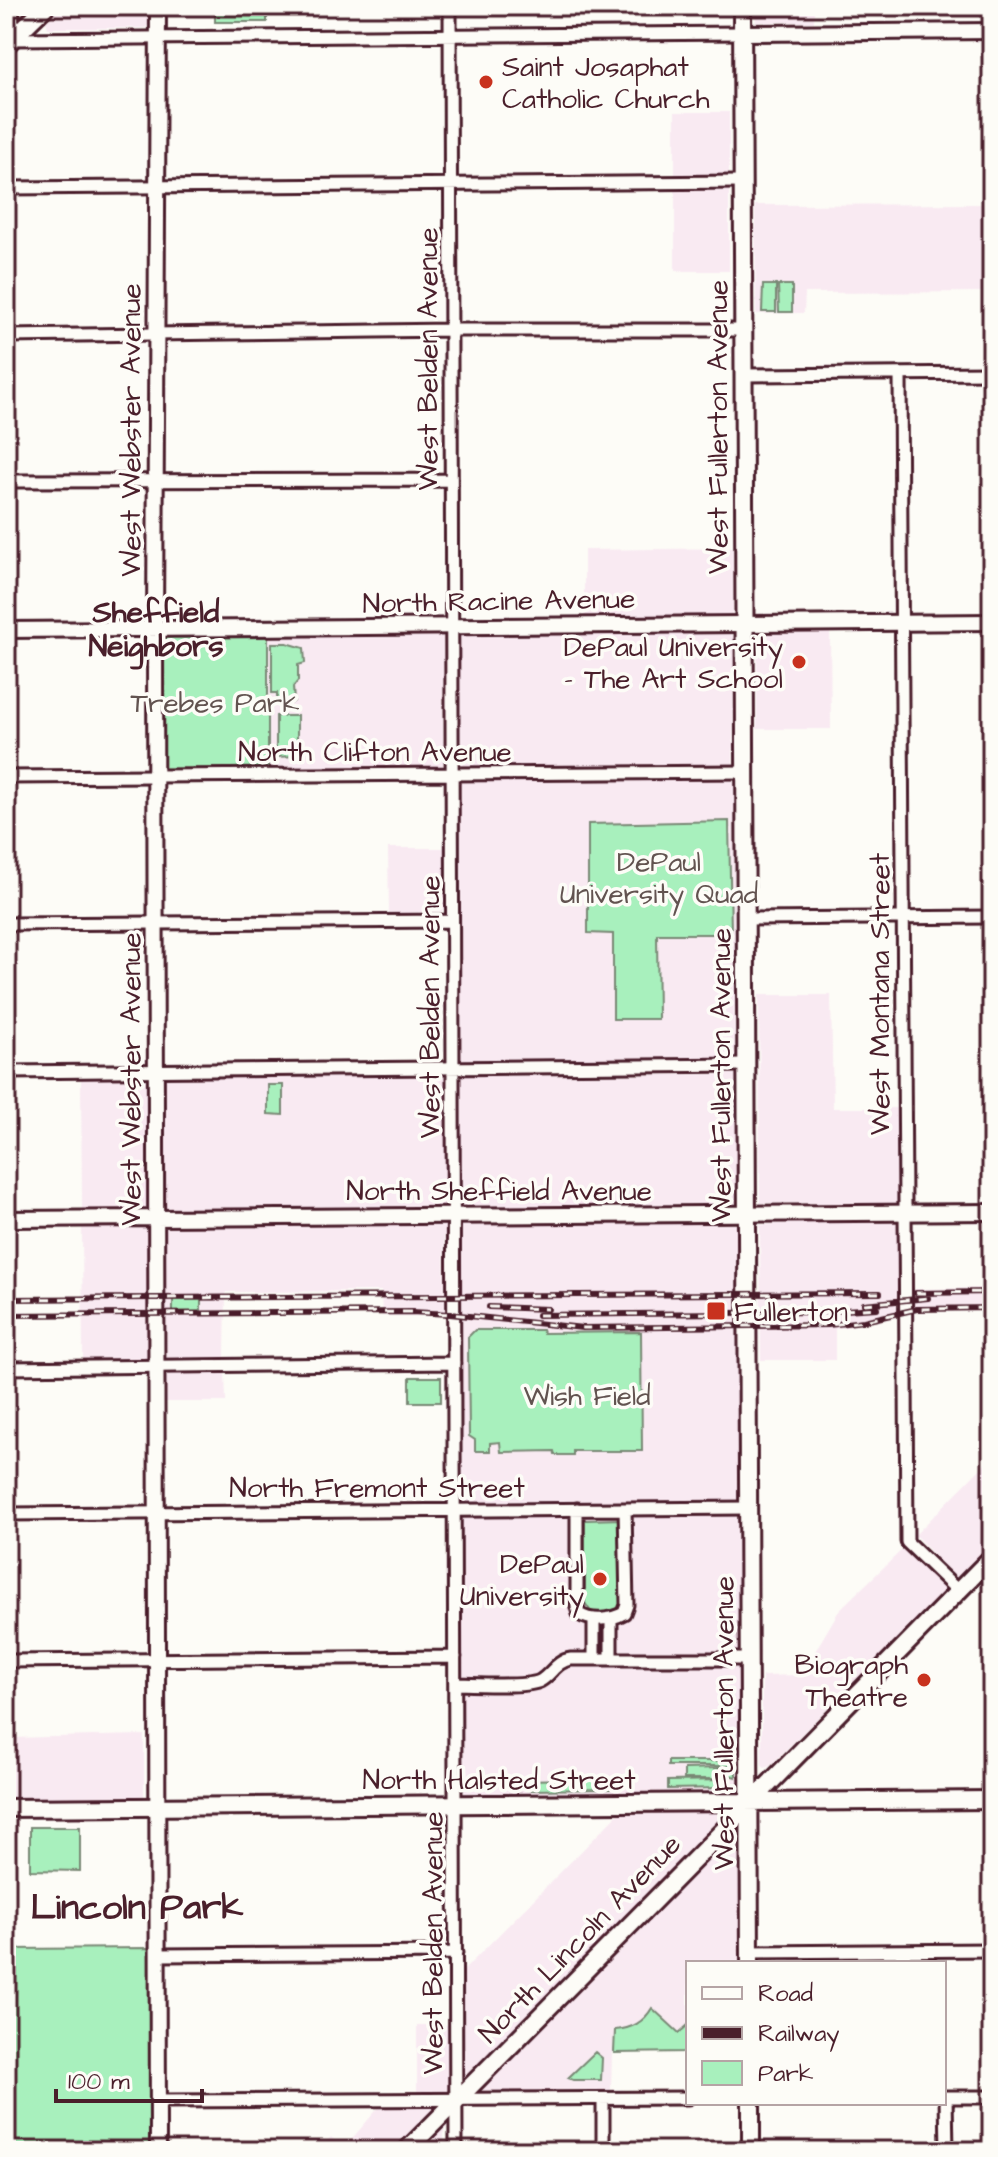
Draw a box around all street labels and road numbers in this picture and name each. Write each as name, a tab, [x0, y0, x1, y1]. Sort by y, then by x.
street label: West Belden Avenue	[409, 227, 448, 491]
street label: West Fullerton Avenue	[699, 280, 738, 574]
street label: West Webster Avenue	[112, 283, 151, 577]
street label: North Racine Avenue	[362, 580, 636, 623]
street label: North Clifton Avenue	[238, 733, 512, 772]
street label: West Montana Street	[861, 852, 900, 1135]
street label: West Belden Avenue	[411, 875, 450, 1139]
street label: West Fullerton Avenue	[702, 928, 741, 1222]
street label: West Webster Avenue	[112, 932, 151, 1226]
street label: North Sheffield Avenue	[346, 1172, 652, 1211]
street label: North Fremont Street	[229, 1469, 525, 1508]
street label: West Fullerton Avenue	[705, 1576, 744, 1870]
street label: North Halsted Street	[362, 1761, 636, 1800]
street label: West Belden Avenue	[414, 1811, 453, 2075]
street label: North Lincoln Avenue	[470, 1826, 690, 2052]

